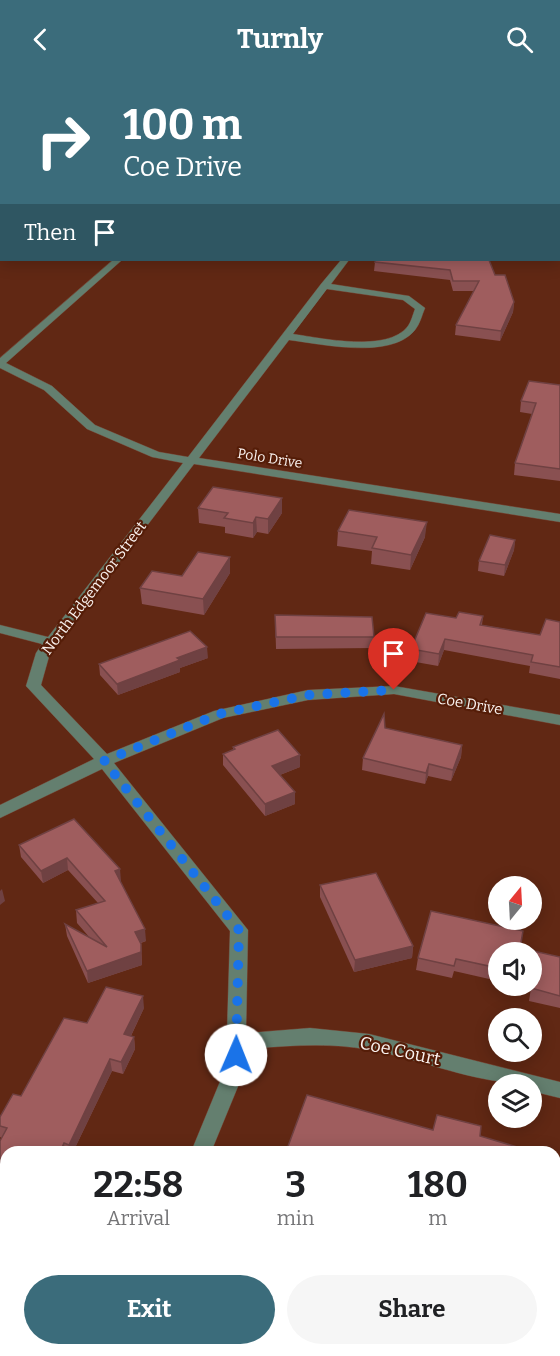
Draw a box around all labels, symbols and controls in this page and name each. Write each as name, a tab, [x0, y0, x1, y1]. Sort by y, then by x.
icon: back	[24, 23, 57, 56]
text: Turnly	[237, 23, 323, 55]
icon: search	[503, 23, 536, 56]
text: 100 m	[123, 100, 242, 150]
icon: right	[24, 102, 102, 180]
text: Coe Drive	[123, 151, 242, 183]
icon: arrive	[88, 216, 121, 249]
text: Then	[24, 219, 76, 246]
street label: Polo Drive	[236, 445, 304, 472]
street label: North Edgemoor Street	[38, 517, 150, 658]
pin	[368, 628, 419, 690]
icon: arrive	[377, 637, 410, 670]
street label: Coe Drive	[436, 689, 504, 719]
north arrow	[488, 876, 542, 930]
map controls	[488, 876, 542, 1128]
button: sound	[488, 942, 542, 996]
button: search	[488, 1008, 542, 1062]
position arrow	[204, 1023, 268, 1087]
street label: Coe Court	[358, 1032, 443, 1070]
button: layers	[488, 1074, 542, 1128]
text: 22:58	[93, 1163, 184, 1207]
text: 3	[285, 1163, 306, 1207]
text: 180	[408, 1163, 468, 1207]
text: Arrival	[107, 1206, 170, 1230]
text: min	[277, 1206, 314, 1230]
text: m	[428, 1206, 447, 1230]
button: Exit	[24, 1275, 275, 1344]
button: Share	[287, 1275, 537, 1344]

